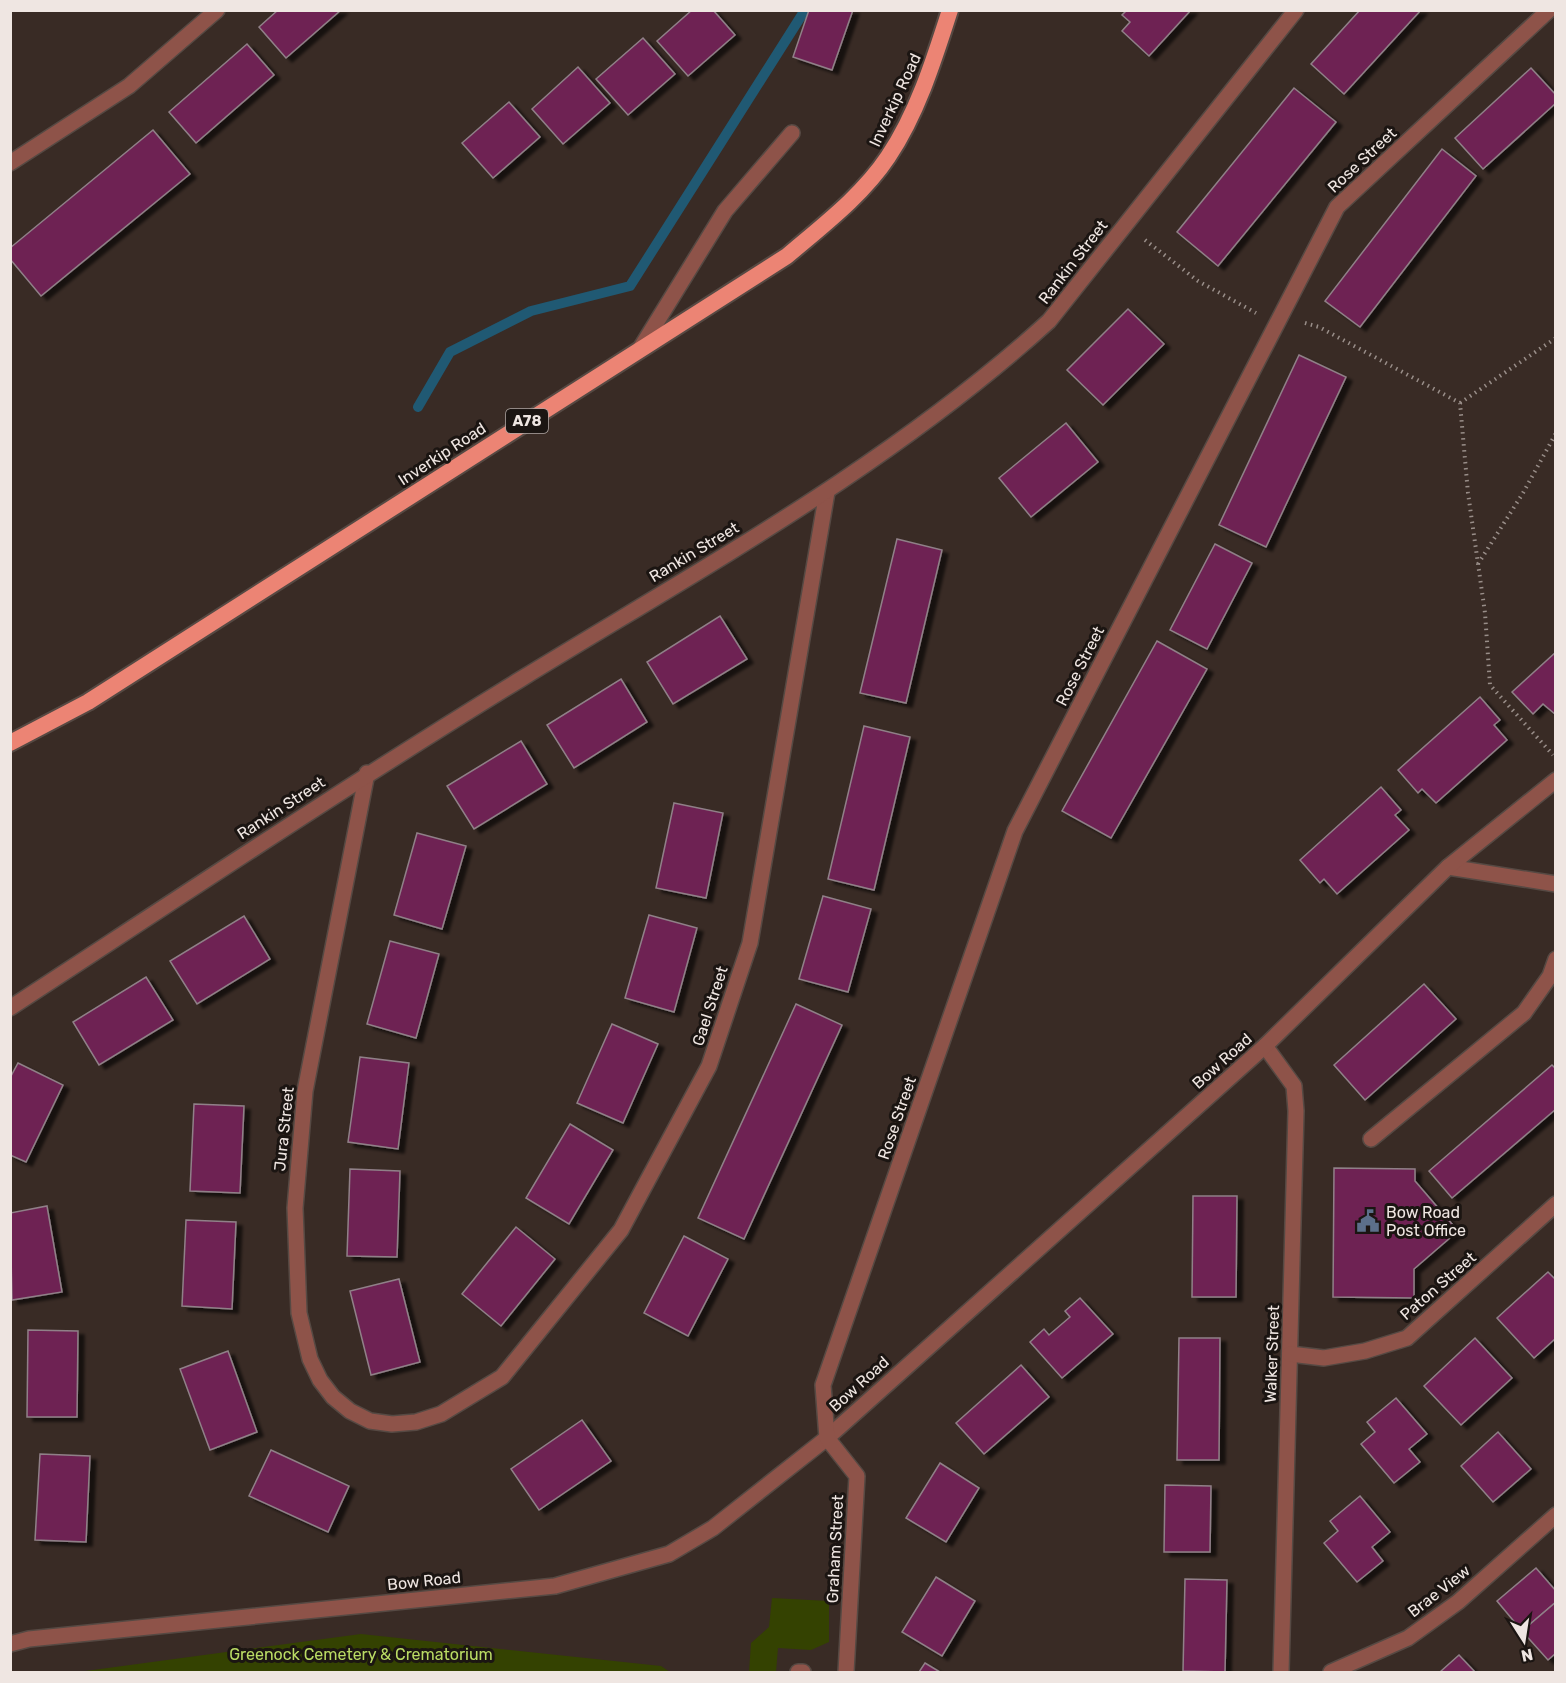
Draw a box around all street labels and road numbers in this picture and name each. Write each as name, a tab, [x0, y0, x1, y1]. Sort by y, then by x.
street label: Inverkip Road	[865, 50, 925, 150]
street label: Rose Street	[1324, 123, 1400, 197]
street label: Rankin Street	[1034, 216, 1112, 308]
road number: A78	[506, 409, 548, 433]
street label: Inverkip Road	[394, 419, 490, 489]
street label: Rankin Street	[646, 518, 742, 586]
street label: Rose Street	[1052, 623, 1108, 709]
street label: Rankin Street	[233, 773, 329, 843]
street label: Gael Street	[688, 964, 732, 1048]
street label: Bow Road	[1188, 1029, 1256, 1093]
street label: Rose Street	[874, 1074, 920, 1162]
street label: Jura Street	[270, 1086, 298, 1172]
street label: Paton Street	[1396, 1248, 1480, 1324]
street label: Walker Street	[1261, 1305, 1283, 1403]
street label: Bow Road	[825, 1352, 893, 1416]
street label: Graham Street	[823, 1494, 847, 1604]
street label: Brae View	[1404, 1561, 1474, 1621]
street label: Bow Road	[386, 1568, 462, 1594]

